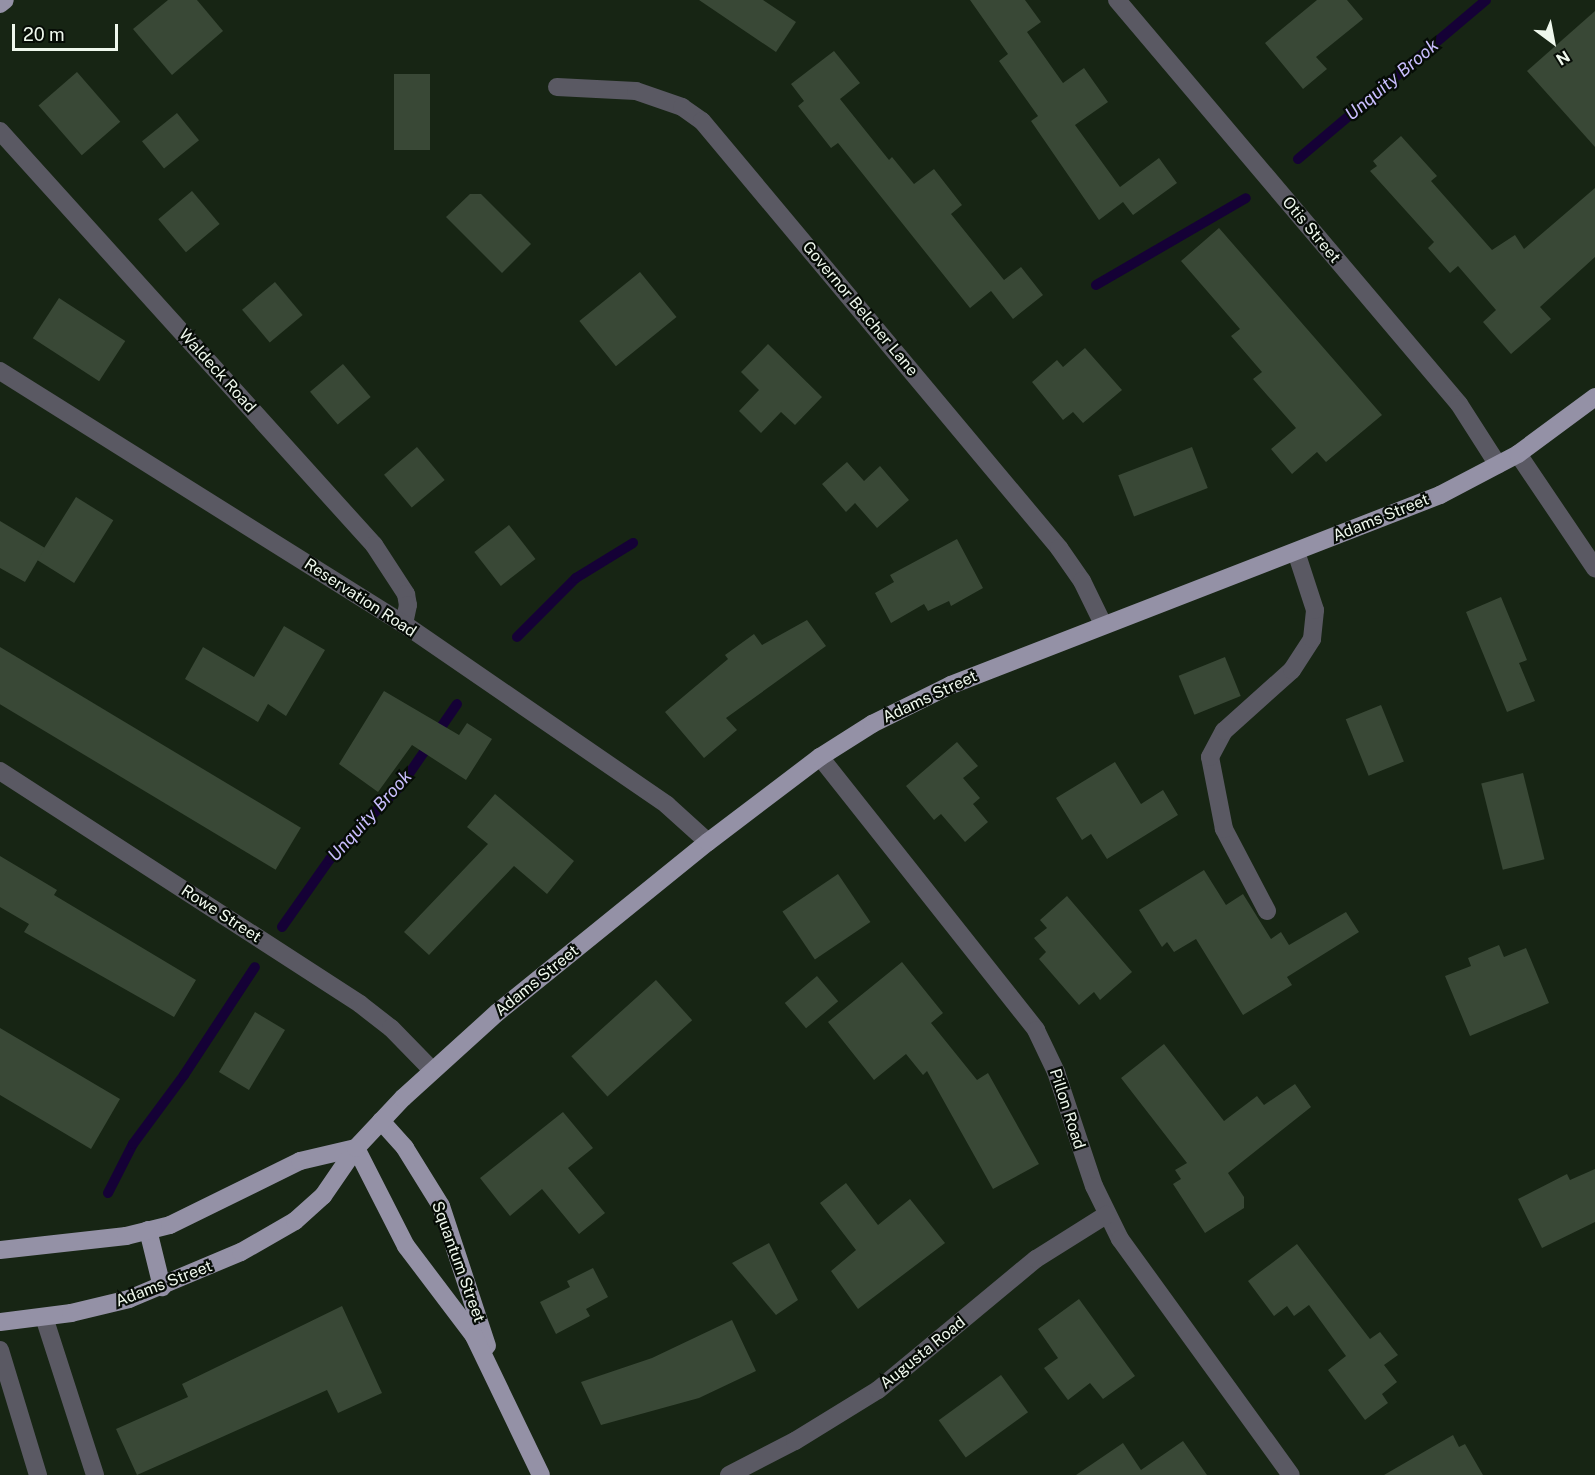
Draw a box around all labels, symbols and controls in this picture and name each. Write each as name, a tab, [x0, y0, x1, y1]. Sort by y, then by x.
scale bar	[15, 12, 122, 50]
north arrow	[1523, 12, 1583, 72]
text: 20 m	[23, 24, 65, 45]
water label: Unquity Brook	[1341, 35, 1443, 125]
text: N	[1552, 46, 1573, 69]
street label: Otis Street	[1278, 193, 1344, 267]
street label: Governor Belcher Lane	[798, 238, 922, 380]
street label: Waldeck Road	[174, 325, 260, 417]
street label: Adams Street	[1330, 490, 1432, 546]
street label: Reservation Road	[300, 555, 420, 641]
street label: Adams Street	[880, 667, 980, 727]
water label: Unquity Brook	[323, 766, 417, 866]
street label: Rowe Street	[177, 881, 265, 947]
street label: Adams Street	[491, 941, 583, 1021]
street label: Pillon Road	[1045, 1066, 1089, 1152]
street label: Squantum Street	[427, 1199, 489, 1325]
street label: Adams Street	[113, 1257, 215, 1311]
street label: Augusta Road	[876, 1313, 970, 1393]

